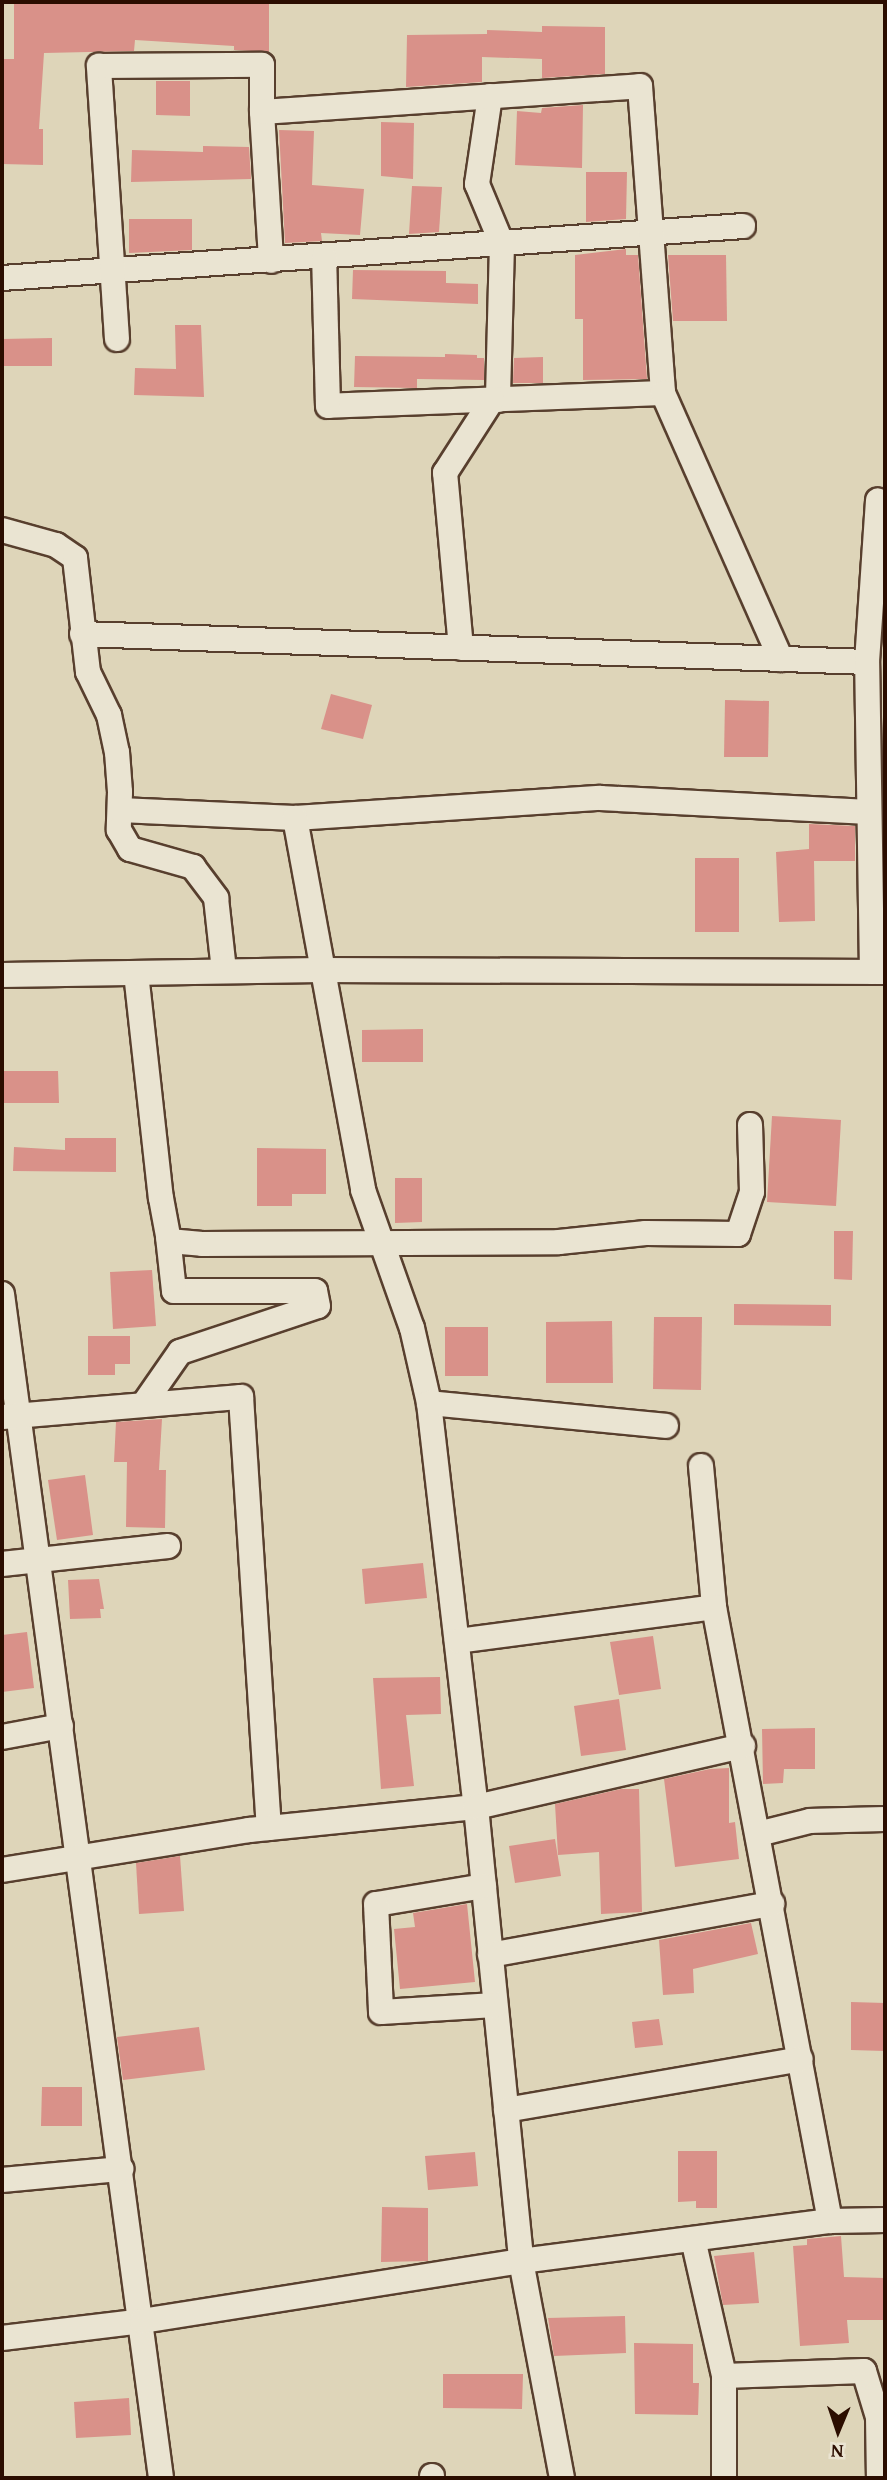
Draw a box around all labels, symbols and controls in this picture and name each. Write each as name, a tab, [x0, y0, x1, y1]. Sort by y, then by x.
north arrow	[803, 2396, 873, 2466]
text: N	[830, 2438, 844, 2466]

